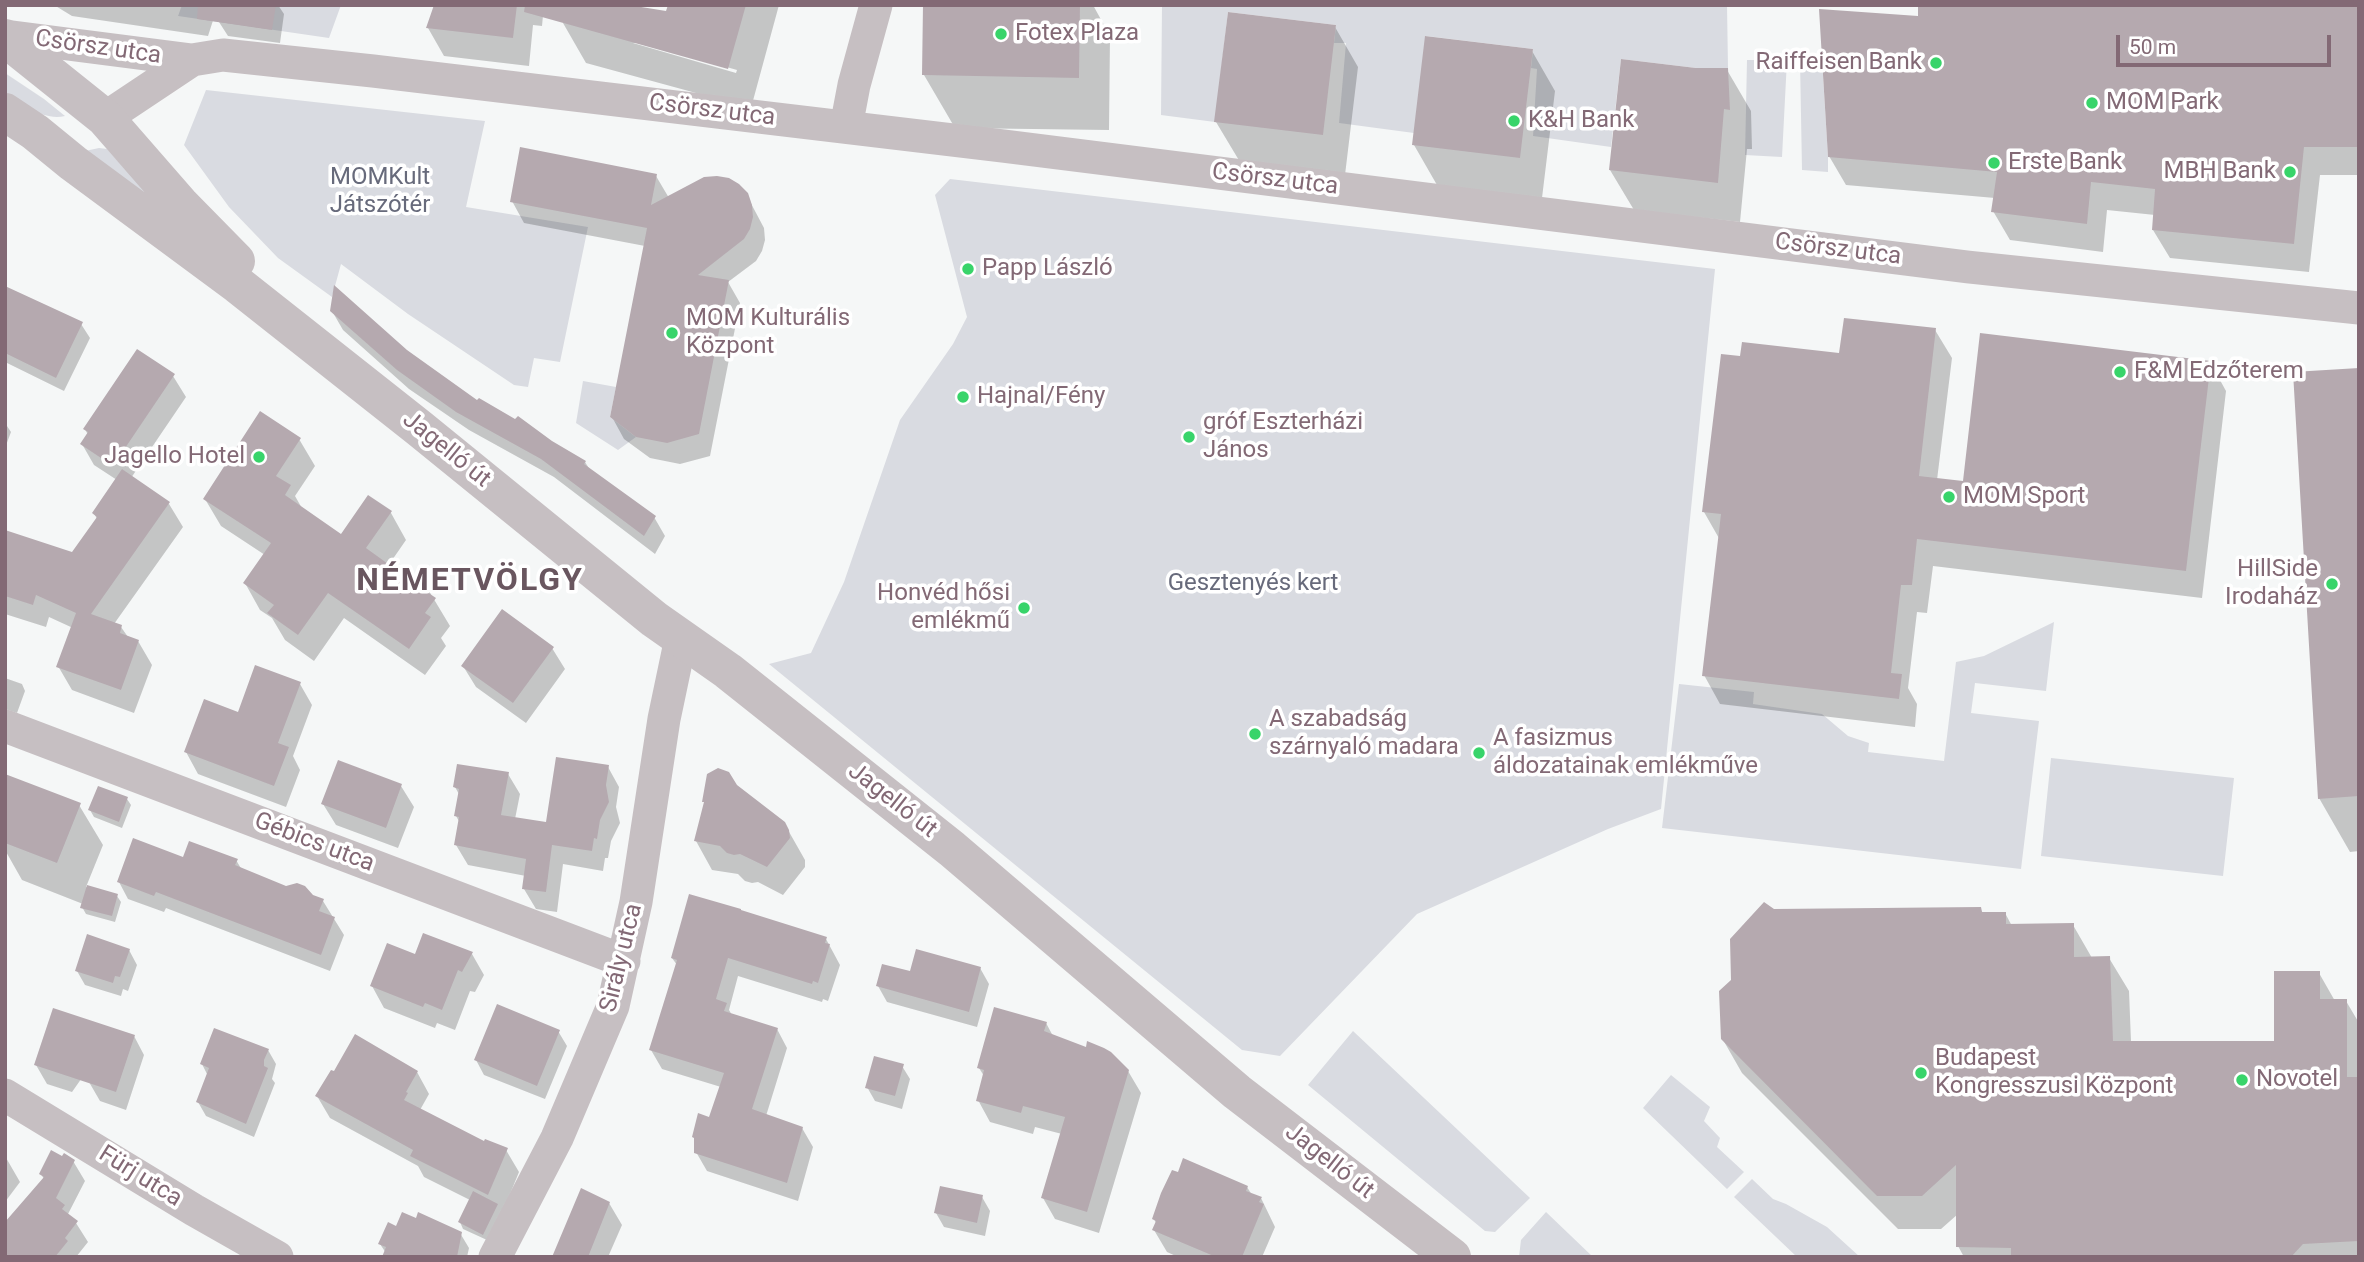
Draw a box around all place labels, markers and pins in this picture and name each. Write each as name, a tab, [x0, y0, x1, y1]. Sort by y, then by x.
place label: Fotex Plaza	[1015, 20, 1139, 48]
marker: Fotex Plaza	[993, 26, 1009, 42]
place label: Raiffeisen Bank	[1756, 49, 1922, 77]
marker: Raiffeisen Bank	[1928, 55, 1944, 71]
place label: MOM Park	[2106, 89, 2219, 117]
marker: MOM Park	[2084, 95, 2100, 111]
place label: K&H Bank	[1528, 107, 1634, 135]
marker: K&H Bank	[1506, 113, 1522, 129]
place label: Erste Bank	[2008, 149, 2122, 177]
marker: Erste Bank	[1986, 155, 2002, 171]
place label: MBH Bank	[2164, 158, 2276, 186]
marker: MBH Bank	[2282, 164, 2298, 180]
place label: Papp László	[982, 255, 1113, 283]
marker: Papp László	[960, 261, 976, 277]
place label: MOM Kulturális Központ	[686, 305, 850, 361]
marker: MOM Kulturális Központ	[664, 325, 680, 341]
place label: F&M Edzőterem	[2134, 358, 2304, 386]
marker: F&M Edzőterem	[2112, 364, 2128, 380]
place label: Hajnal/Fény	[977, 383, 1105, 411]
marker: Hajnal/Fény	[955, 389, 971, 405]
place label: gróf Eszterházi János	[1203, 409, 1363, 465]
marker: gróf Eszterházi János	[1181, 429, 1197, 445]
place label: Jagello Hotel	[104, 443, 245, 471]
marker: Jagello Hotel	[251, 449, 267, 465]
place label: MOM Sport	[1963, 483, 2085, 511]
marker: MOM Sport	[1941, 489, 1957, 505]
place label: HillSide Irodaház	[2225, 556, 2318, 612]
marker: HillSide Irodaház	[2324, 576, 2340, 592]
place label: Honvéd hősi emlékmű	[877, 580, 1010, 636]
marker: Honvéd hősi emlékmű	[1016, 600, 1032, 616]
place label: A szabadság szárnyaló madara	[1269, 706, 1459, 762]
place label: A fasizmus áldozatainak emlékműve	[1493, 725, 1758, 781]
marker: A szabadság szárnyaló madara	[1247, 726, 1263, 742]
marker: A fasizmus áldozatainak emlékműve	[1471, 745, 1487, 761]
place label: Budapest Kongresszusi Központ	[1935, 1045, 2173, 1101]
marker: Budapest Kongresszusi Központ	[1913, 1065, 1929, 1081]
place label: Novotel	[2256, 1066, 2338, 1094]
marker: Novotel	[2234, 1072, 2250, 1088]

